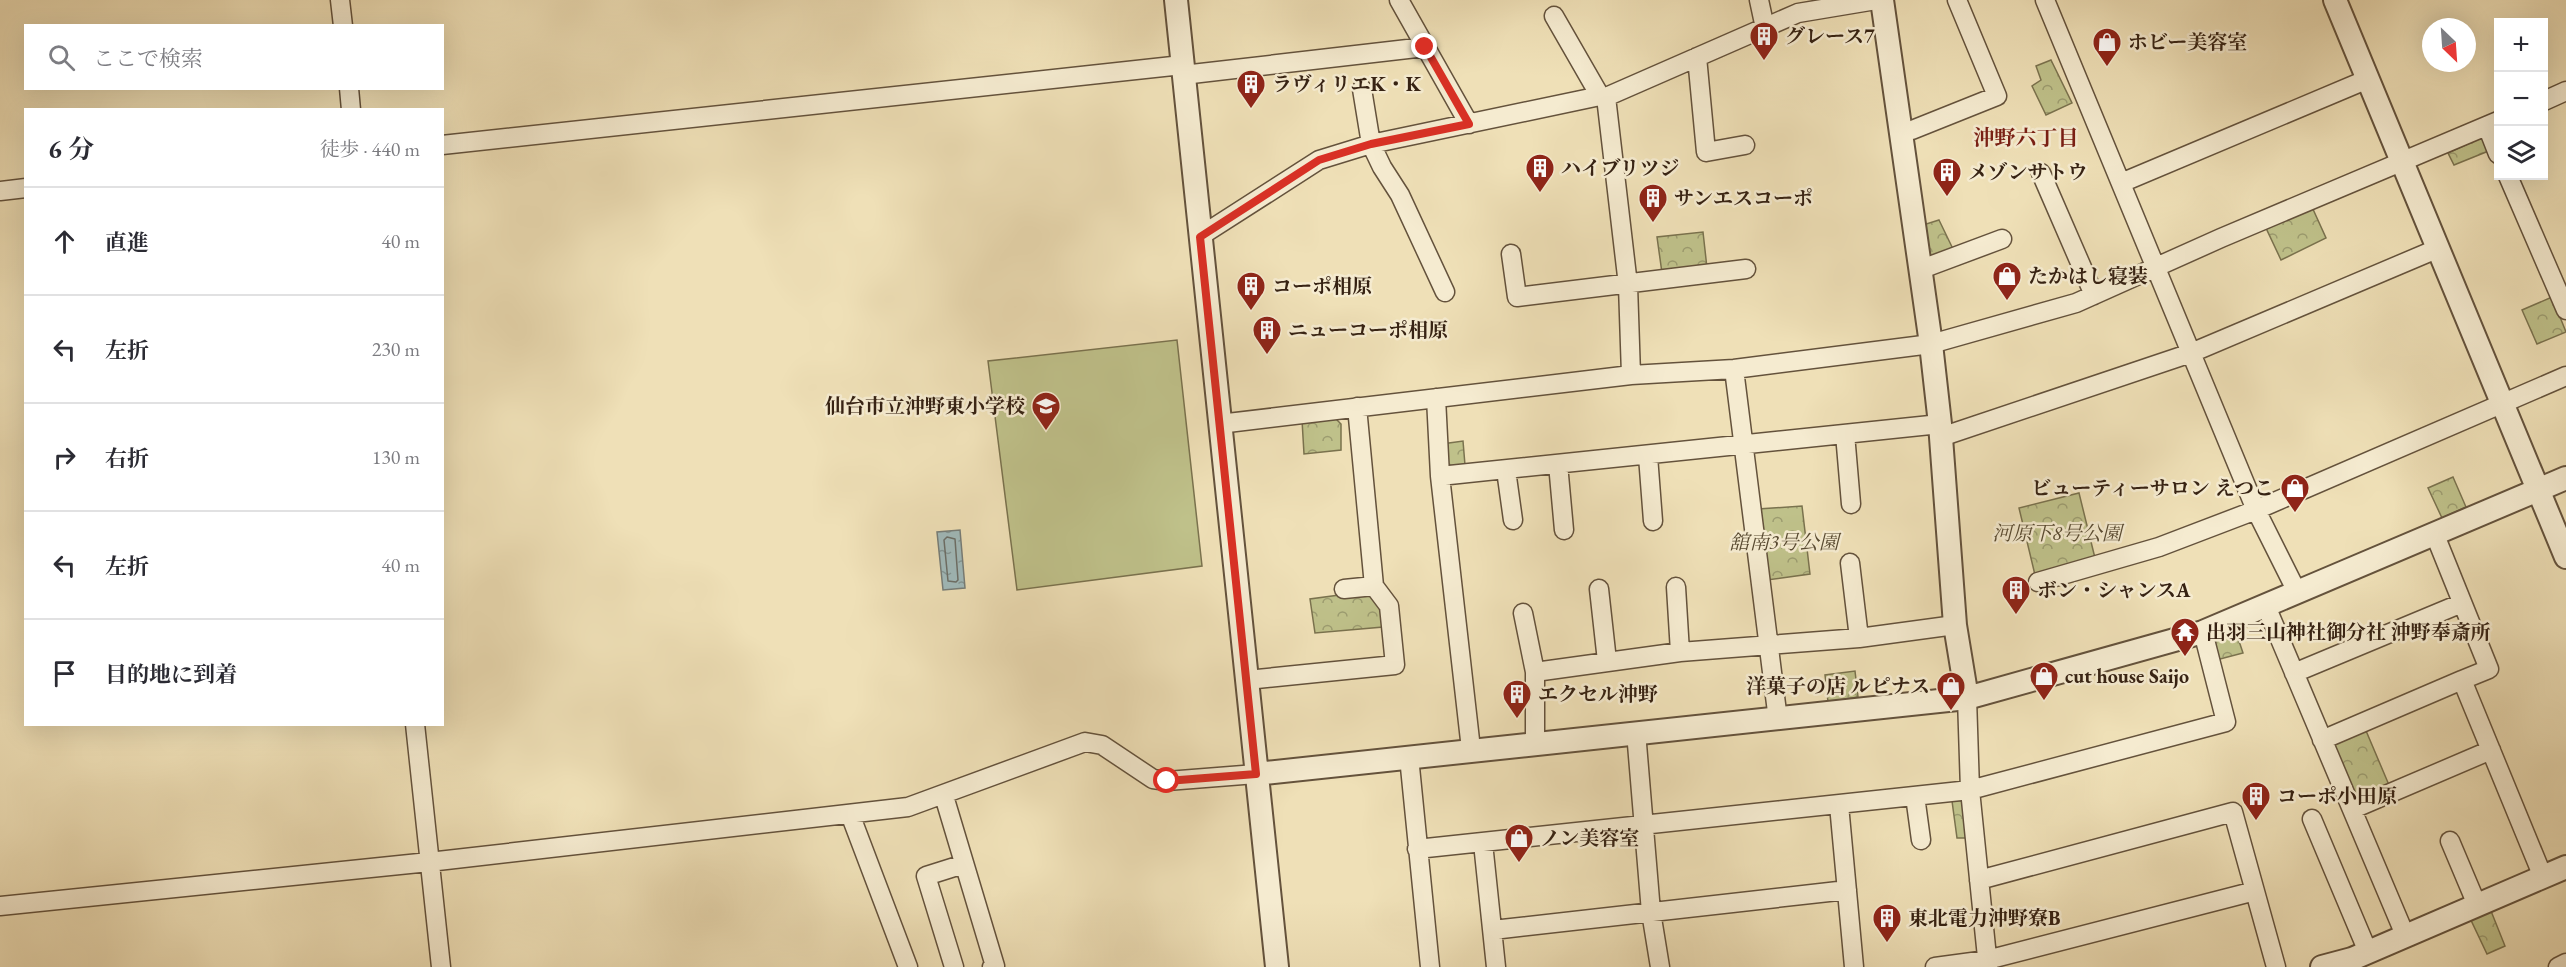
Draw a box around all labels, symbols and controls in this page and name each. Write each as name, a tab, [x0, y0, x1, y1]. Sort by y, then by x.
north arrow	[2422, 18, 2476, 72]
map controls	[2494, 18, 2548, 180]
button: +	[2494, 18, 2548, 72]
building icon: グレース7	[1748, 20, 1780, 62]
place label: グレース7	[1785, 23, 1875, 49]
search box	[24, 24, 444, 90]
shop icon: ホビー美容室	[2091, 26, 2123, 68]
place label: ホビー美容室	[2128, 29, 2247, 55]
route end	[1411, 33, 1437, 59]
icon: search	[45, 41, 78, 74]
text: ここで検索	[93, 44, 203, 73]
building icon: ラヴィリエK・K	[1235, 68, 1267, 110]
place label: ラヴィリエK・K	[1272, 71, 1422, 97]
button: −	[2494, 72, 2548, 126]
district label: 沖野六丁目	[1974, 124, 2079, 151]
button: layers	[2494, 126, 2548, 180]
text: 6 分	[48, 132, 94, 166]
text: 徒歩 · 440 m	[320, 136, 420, 162]
building icon: ハイブリツジ	[1524, 152, 1556, 194]
place label: ハイブリツジ	[1561, 155, 1680, 181]
building icon: メゾンサトウ	[1931, 156, 1963, 198]
place label: メゾンサトウ	[1968, 159, 2087, 185]
building icon: サンエスコーポ	[1637, 182, 1669, 224]
place label: サンエスコーポ	[1674, 185, 1813, 211]
icon: ahead	[48, 225, 81, 258]
text: 直進	[105, 228, 149, 257]
text: 40 m	[381, 228, 420, 254]
shop icon: たかはし寝装	[1991, 260, 2023, 302]
place label: たかはし寝装	[2028, 263, 2148, 289]
building icon: コーポ相原	[1235, 270, 1267, 312]
place label: コーポ相原	[1272, 273, 1372, 299]
building icon: ニューコーポ相原	[1251, 314, 1283, 356]
place label: ニューコーポ相原	[1288, 317, 1448, 343]
icon: left	[48, 333, 81, 366]
text: 左折	[105, 336, 149, 365]
text: 230 m	[372, 336, 420, 362]
school or university icon: 仙台市立沖野東小学校	[1030, 390, 1062, 432]
place label: 仙台市立沖野東小学校	[825, 393, 1025, 419]
icon: right	[48, 441, 81, 474]
text: 右折	[105, 444, 149, 473]
text: 130 m	[372, 444, 420, 470]
shop icon: ビューティーサロン えつこ	[2279, 472, 2311, 514]
place label: ビューティーサロン えつこ	[2031, 475, 2274, 501]
park label: 河原下8号公園	[1992, 520, 2125, 546]
park label: 舘南3号公園	[1729, 529, 1842, 555]
icon: left	[48, 549, 81, 582]
text: 左折	[105, 552, 149, 581]
text: 40 m	[381, 552, 420, 578]
building icon: ボン・シャンスA	[2000, 574, 2032, 616]
place label: ボン・シャンスA	[2037, 577, 2191, 603]
temple icon: 出羽三山神社御分社 沖野奉斎所	[2169, 616, 2201, 658]
place label: 出羽三山神社御分社 沖野奉斎所	[2206, 619, 2491, 645]
icon: arrive	[48, 657, 81, 690]
text: 目的地に到着	[105, 660, 237, 689]
shop icon: cut house Saijo	[2028, 660, 2060, 702]
place label: cut house Saijo	[2065, 663, 2189, 689]
shop icon: 洋菓子の店 ルピナス	[1935, 670, 1967, 712]
place label: 洋菓子の店 ルピナス	[1746, 673, 1930, 699]
building icon: エクセル沖野	[1501, 678, 1533, 720]
place label: エクセル沖野	[1538, 681, 1658, 707]
route start	[1153, 767, 1179, 793]
building icon: コーポ小田原	[2240, 780, 2272, 822]
place label: コーポ小田原	[2277, 783, 2397, 809]
shop icon: ノン美容室	[1503, 822, 1535, 864]
place label: ノン美容室	[1540, 825, 1639, 851]
building icon: 東北電力沖野寮B	[1871, 902, 1903, 944]
place label: 東北電力沖野寮B	[1908, 905, 2061, 931]

